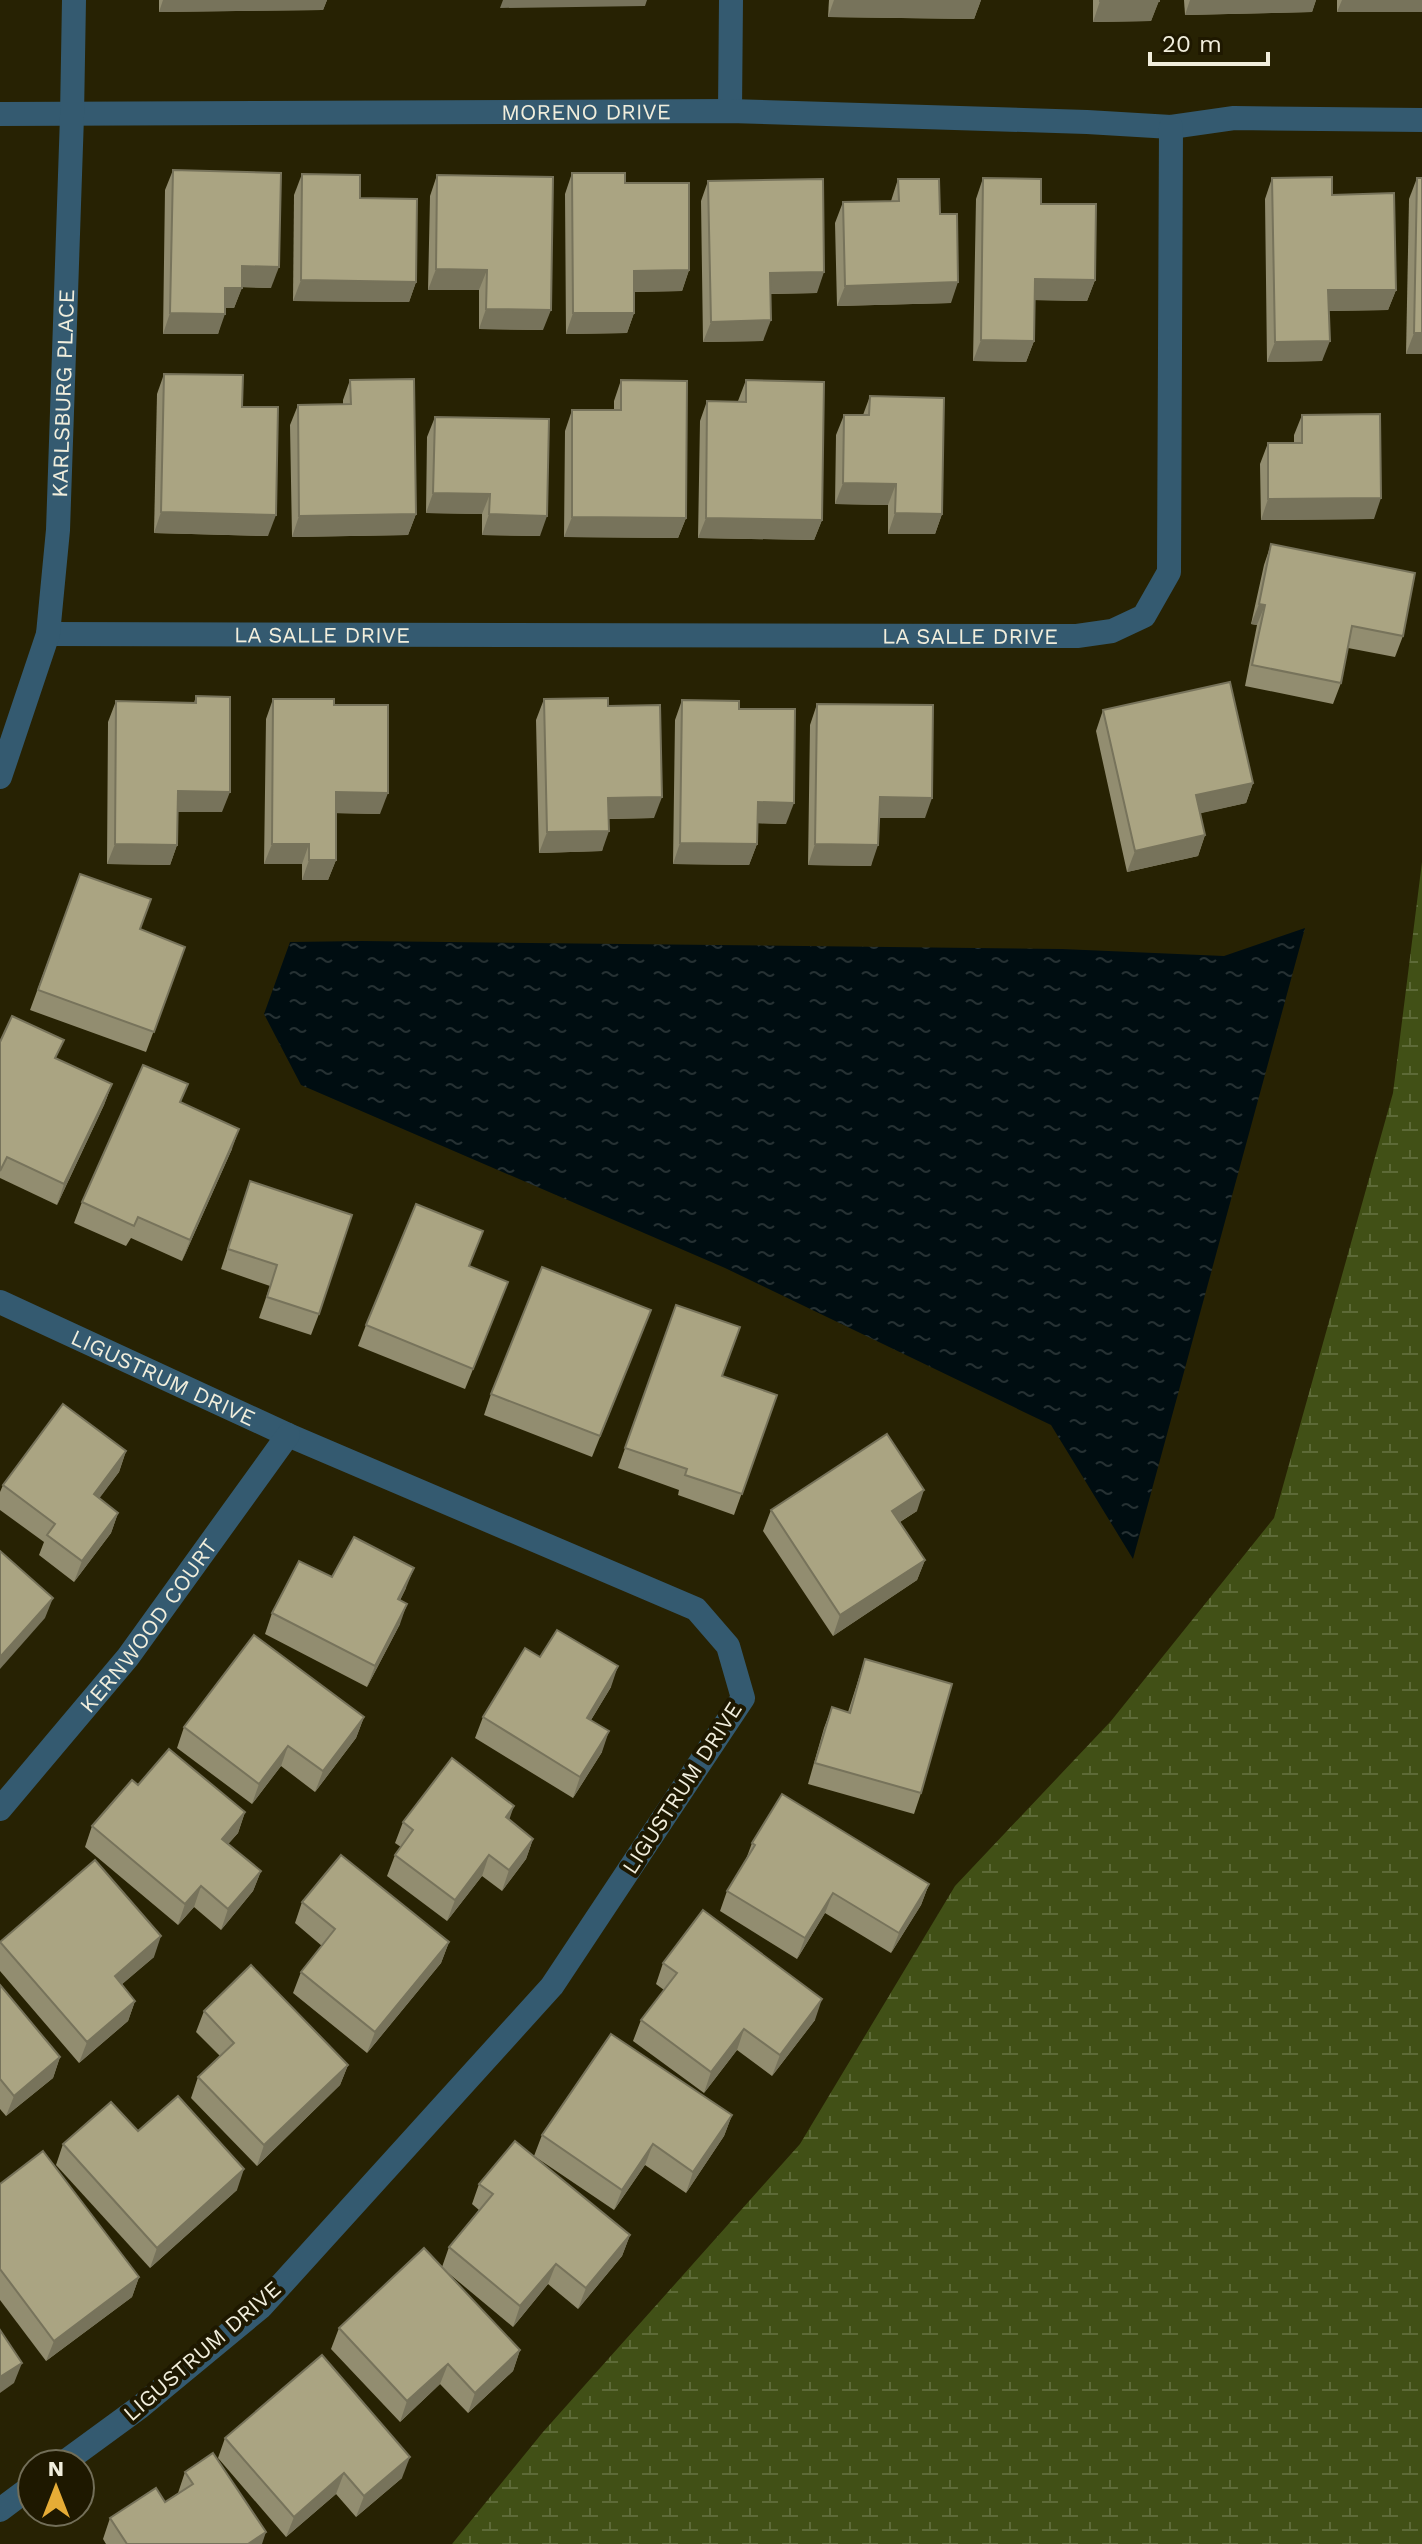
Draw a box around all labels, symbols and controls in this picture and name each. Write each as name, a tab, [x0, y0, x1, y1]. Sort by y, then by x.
scale bar	[1150, 16, 1268, 66]
text: 20 m	[1162, 30, 1222, 58]
street label: MORENO DRIVE	[501, 99, 671, 124]
street label: KARLSBURG PLACE	[47, 289, 79, 498]
street label: LA SALLE DRIVE	[234, 622, 410, 647]
street label: LA SALLE DRIVE	[882, 623, 1058, 648]
street label: LIGUSTRUM DRIVE	[67, 1324, 259, 1431]
street label: KERNWOOD COURT	[74, 1534, 222, 1717]
street label: LIGUSTRUM DRIVE	[617, 1697, 747, 1879]
street label: LIGUSTRUM DRIVE	[118, 2276, 286, 2426]
north arrow	[16, 2448, 96, 2528]
text: N	[48, 2456, 64, 2481]

